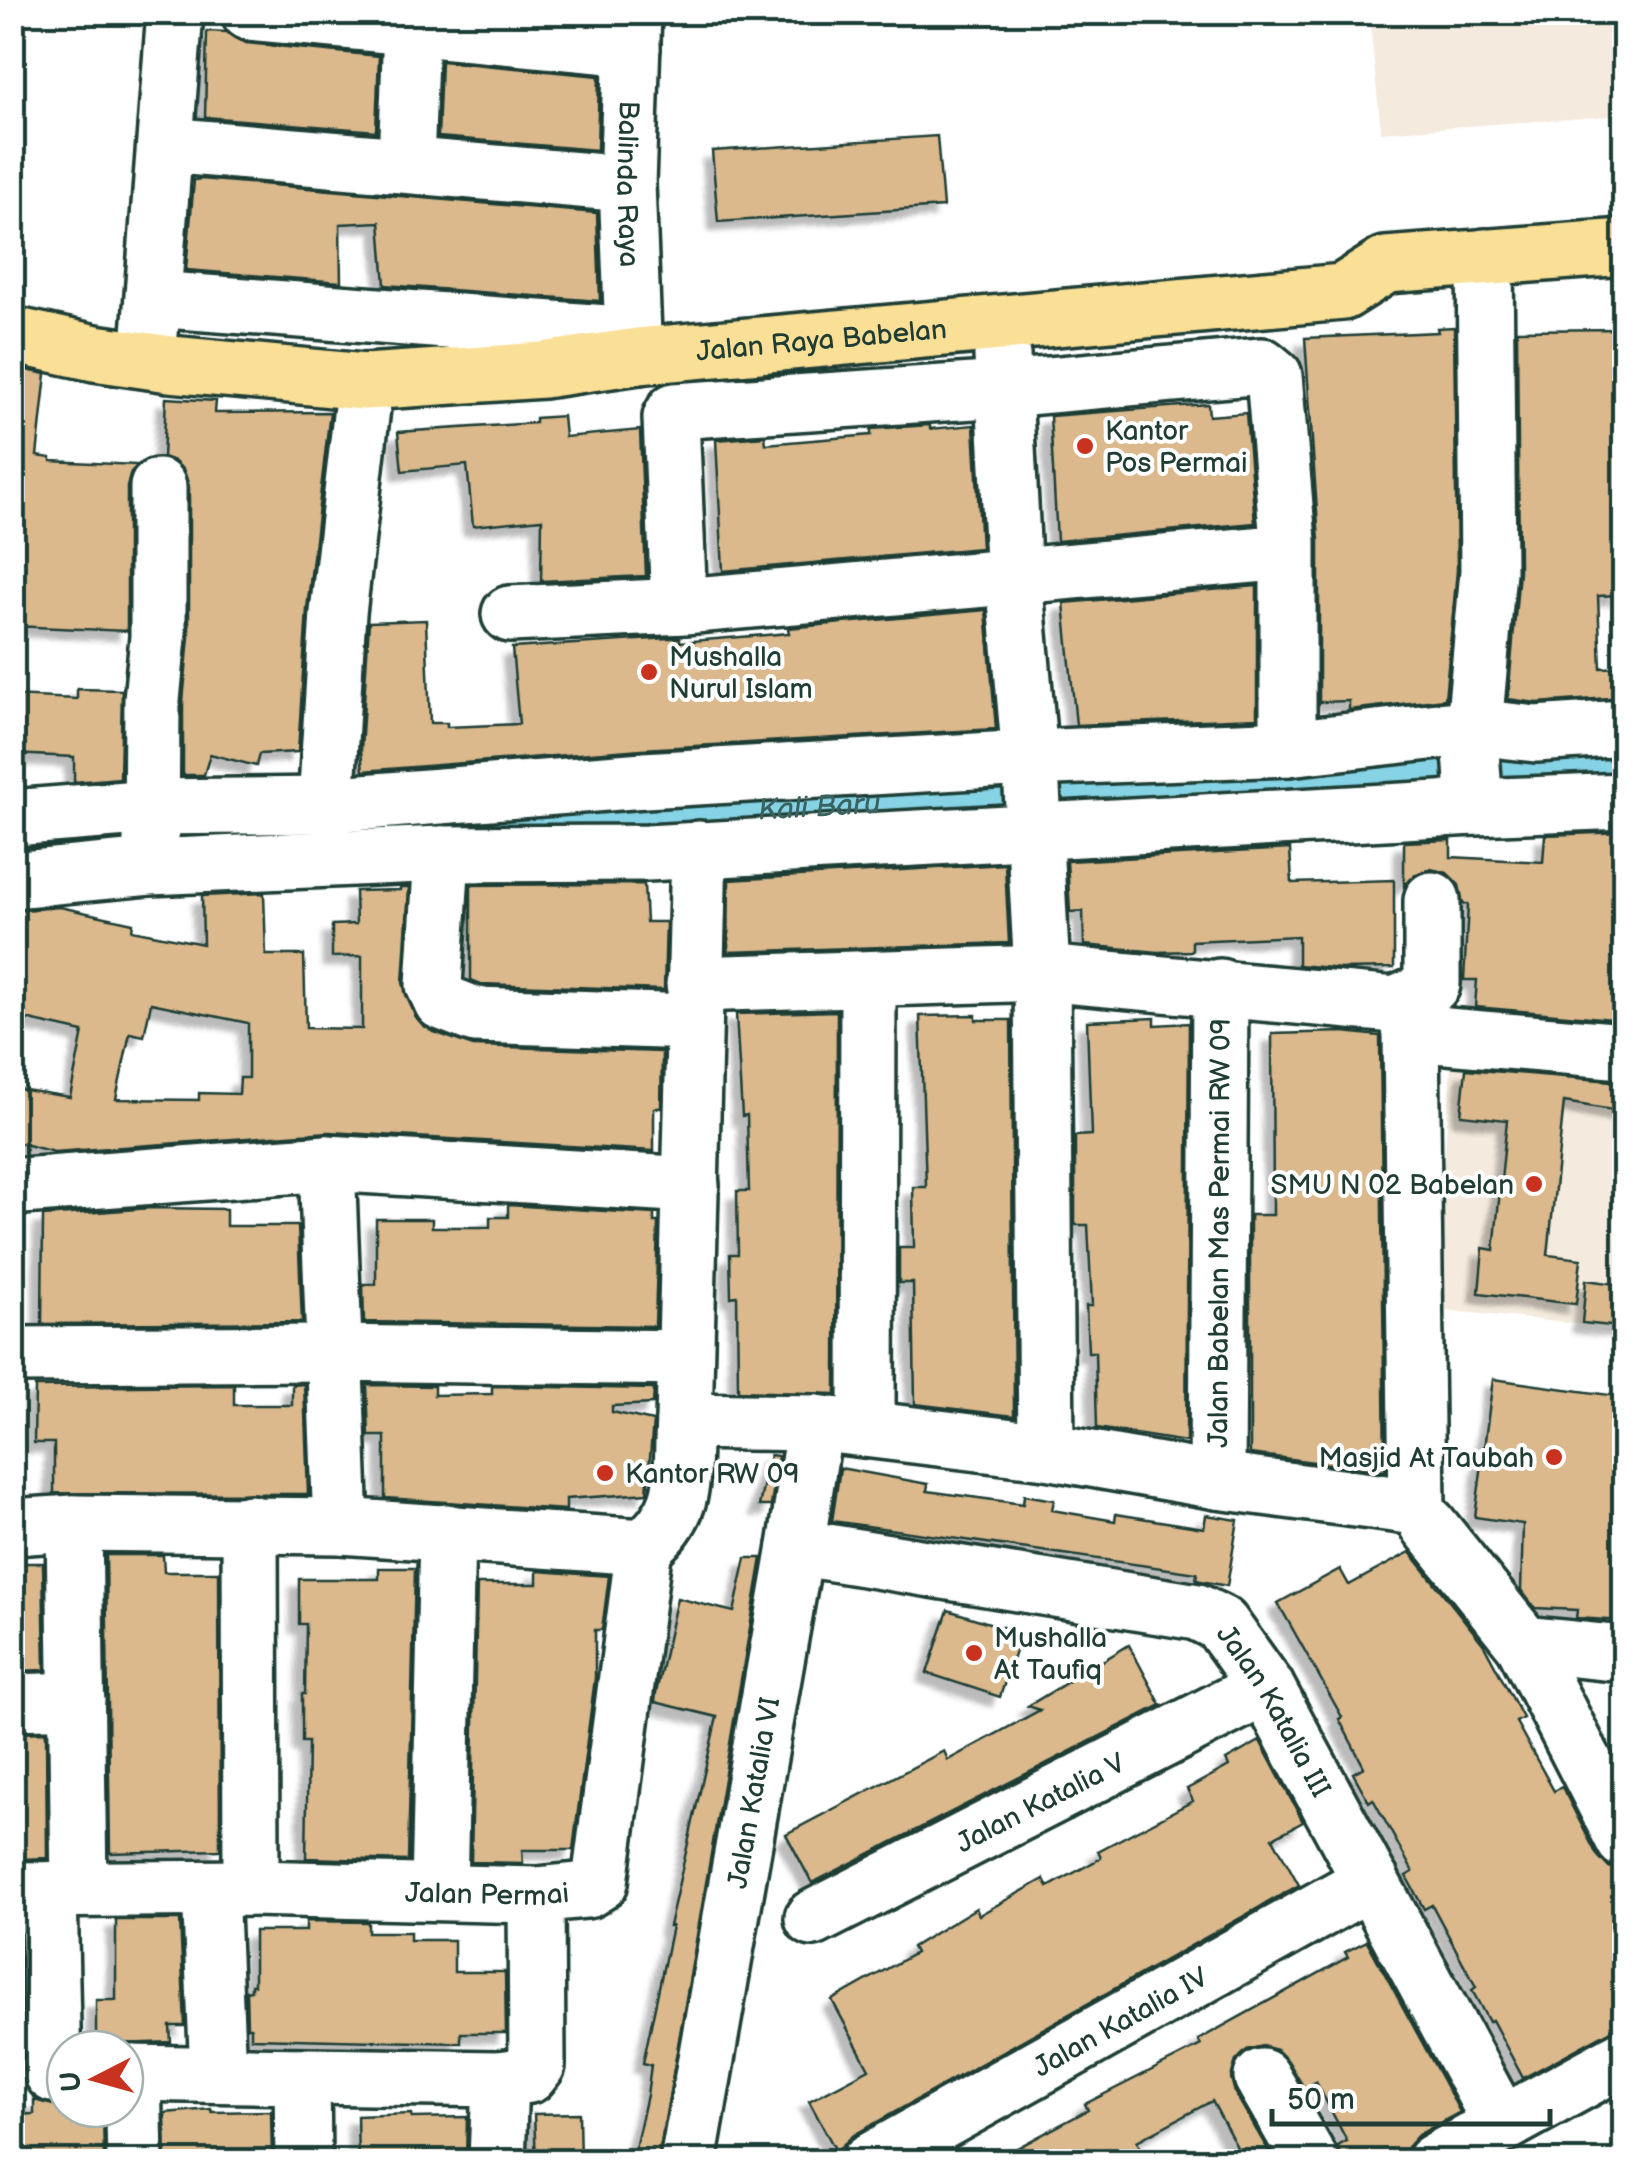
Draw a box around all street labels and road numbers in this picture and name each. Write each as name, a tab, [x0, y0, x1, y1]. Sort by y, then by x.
street label: Balinda Raya	[609, 100, 645, 268]
street label: Jalan Raya Babelan	[695, 313, 948, 369]
street label: Jalan Babelan Mas Permai RW 09	[1202, 1018, 1238, 1448]
street label: Jalan Katalia III	[1209, 1619, 1337, 1803]
street label: Jalan Katalia VI	[721, 1695, 787, 1891]
street label: Jalan Katalia V	[951, 1747, 1131, 1860]
street label: Jalan Permai	[405, 1877, 571, 1913]
street label: Jalan Katalia IV	[1028, 1961, 1214, 2085]

